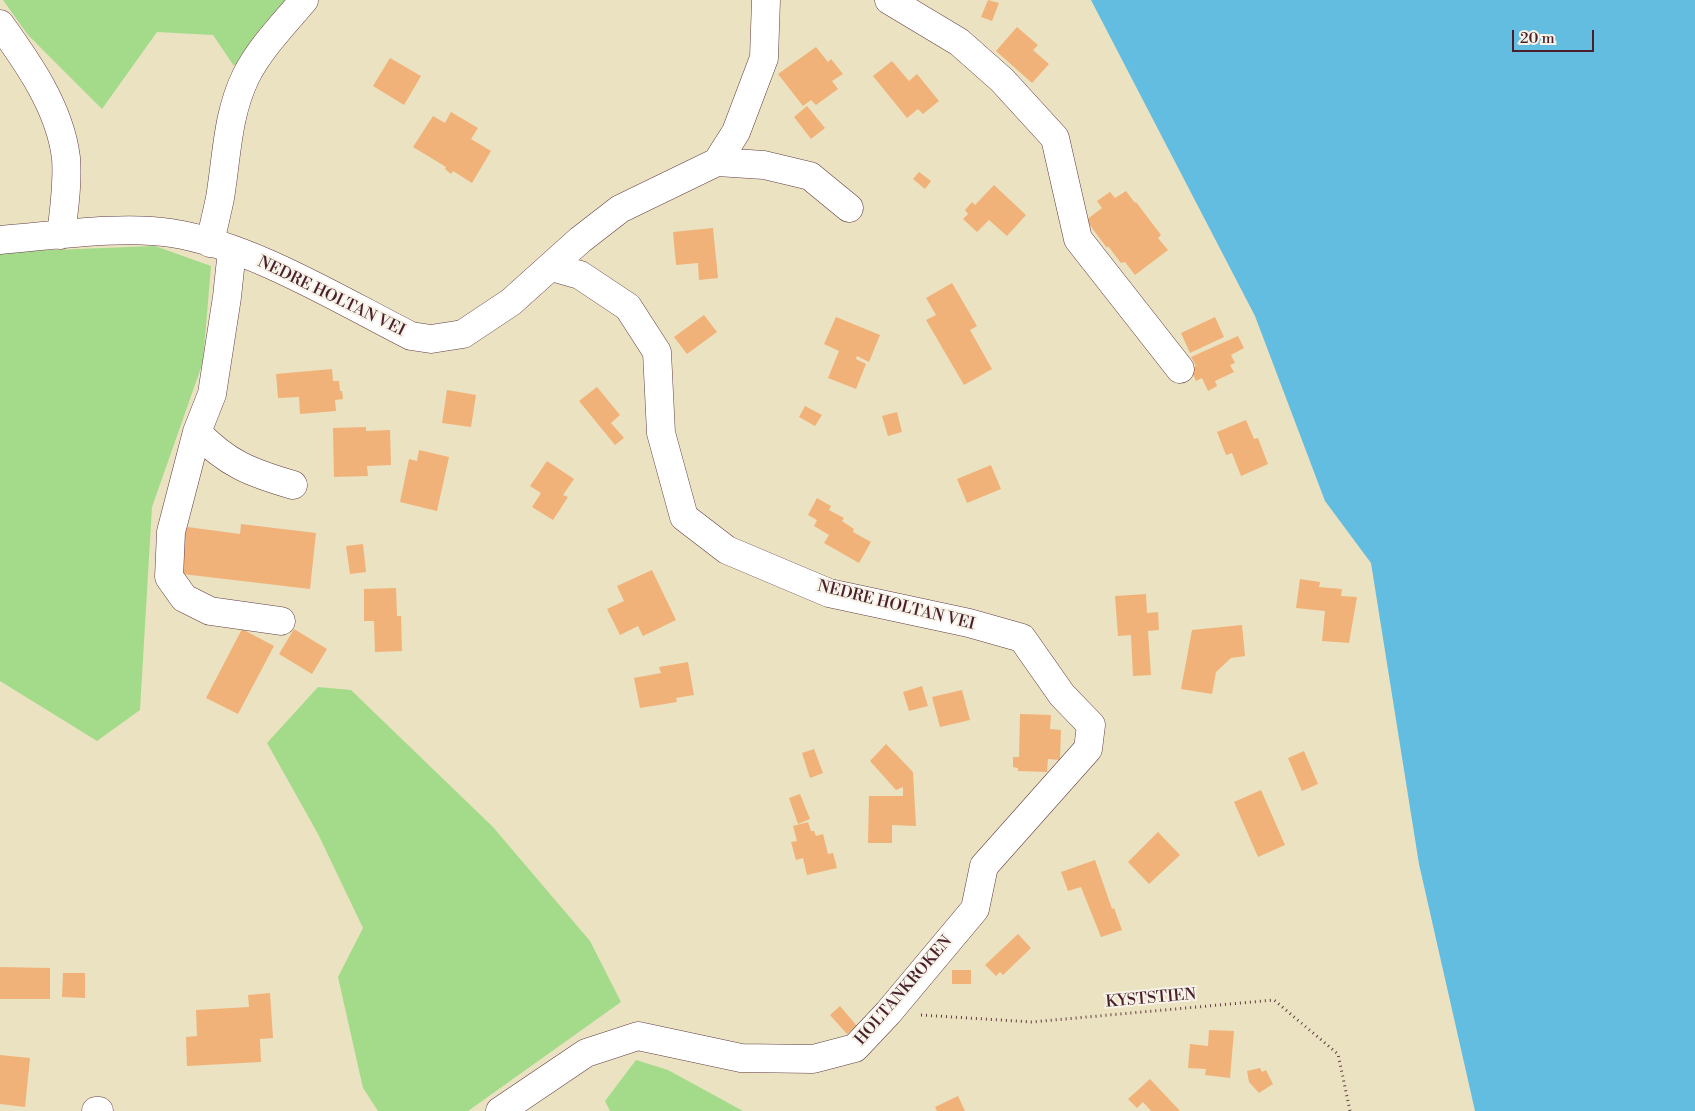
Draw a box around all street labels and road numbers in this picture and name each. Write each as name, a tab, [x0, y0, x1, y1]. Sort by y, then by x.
street label: NEDRE HOLTAN VEI	[254, 253, 408, 341]
street label: NEDRE HOLTAN VEI	[815, 577, 977, 635]
street label: HOLTANKROKEN	[851, 932, 957, 1050]
street label: KYSTSTIEN	[1105, 985, 1197, 1013]

